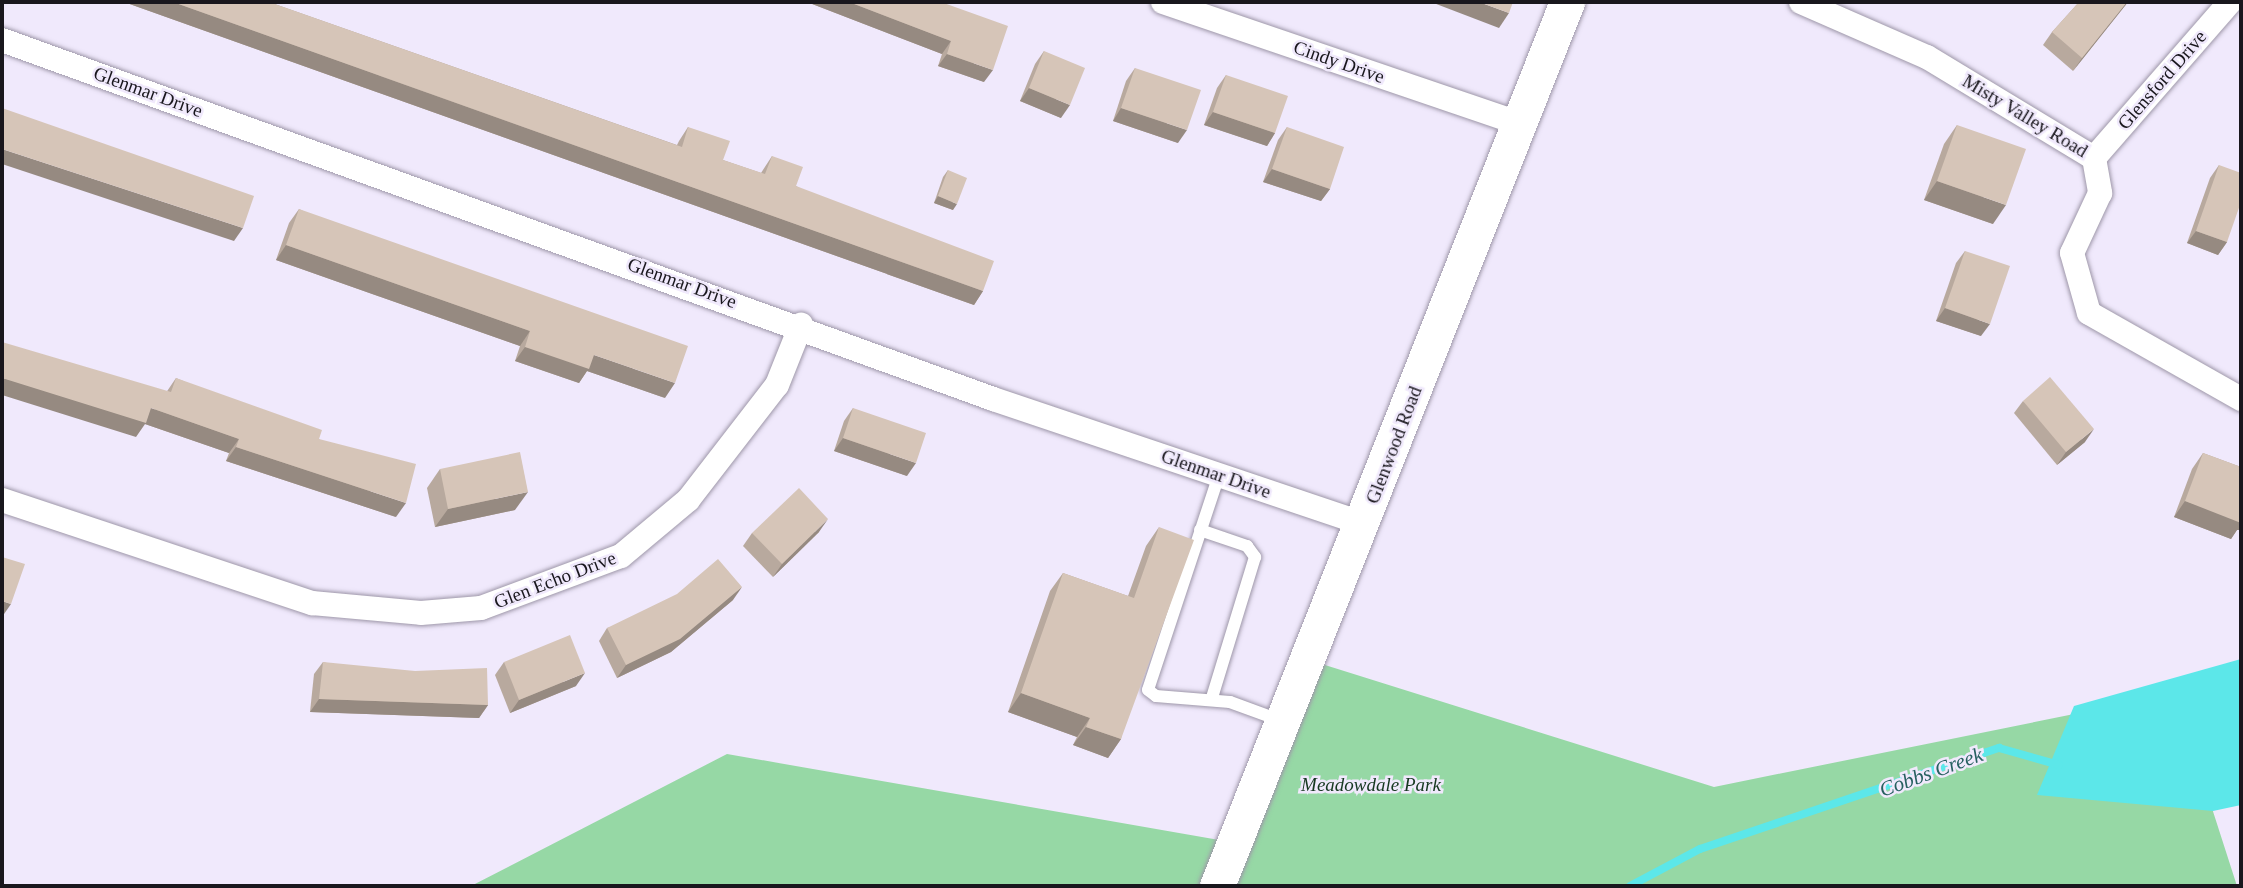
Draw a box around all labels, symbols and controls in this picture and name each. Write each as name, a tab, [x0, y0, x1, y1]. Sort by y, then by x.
street label: Glensford Drive	[2113, 26, 2211, 134]
street label: Cindy Drive	[1291, 36, 1387, 88]
street label: Glenmar Drive	[90, 62, 206, 122]
street label: Misty Valley Road	[1958, 70, 2092, 162]
street label: Glenmar Drive	[624, 253, 740, 313]
street label: Glenwood Road	[1361, 383, 1427, 507]
street label: Glenmar Drive	[1158, 445, 1274, 503]
street label: Glen Echo Drive	[491, 546, 619, 614]
water label: Cobbs Creek	[1876, 742, 1986, 802]
park label: Meadowdale Park	[1301, 774, 1441, 796]

